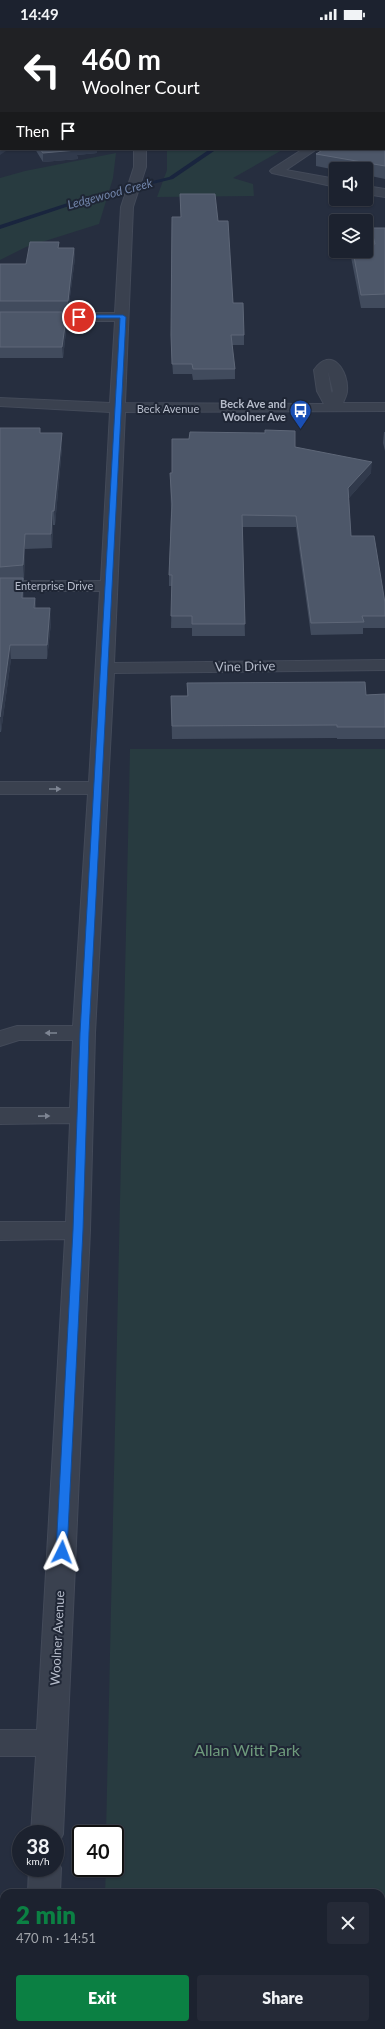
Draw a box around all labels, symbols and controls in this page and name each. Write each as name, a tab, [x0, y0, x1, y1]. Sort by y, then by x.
text: 14:49	[20, 5, 59, 23]
text: 460 m	[82, 42, 161, 76]
icon: left	[16, 44, 68, 96]
text: Woolner Court	[82, 76, 200, 98]
icon: arrive	[57, 120, 79, 142]
text: Then	[16, 122, 49, 140]
map controls	[329, 162, 373, 258]
button: sound	[329, 162, 373, 206]
water label: Ledgewood Creek	[66, 175, 154, 212]
button: layers	[329, 214, 373, 258]
pin	[62, 300, 96, 334]
icon: arrive	[68, 306, 90, 328]
place label: Beck Ave and Woolner Ave	[220, 397, 286, 423]
bus stop icon: Beck Ave and Woolner Ave	[288, 397, 314, 430]
street label: Beck Avenue	[137, 402, 199, 415]
street label: Enterprise Drive	[15, 579, 93, 592]
street label: Vine Drive	[215, 657, 275, 675]
one-way arrow	[49, 786, 62, 792]
one-way arrow	[44, 1030, 57, 1036]
one-way arrow	[38, 1113, 51, 1119]
position arrow	[41, 1531, 83, 1573]
street label: Woolner Avenue	[47, 1590, 67, 1686]
park label: Allan Witt Park	[194, 1740, 301, 1759]
speed limit sign: 40	[72, 1825, 124, 1877]
text: 38	[26, 1834, 50, 1858]
text: km/h	[26, 1855, 50, 1867]
text: 2 min	[16, 1900, 76, 1929]
button: close	[327, 1902, 369, 1944]
text: 470 m · 14:51	[16, 1930, 96, 1946]
button: Exit	[16, 1975, 189, 2021]
button: Share	[197, 1975, 369, 2021]

